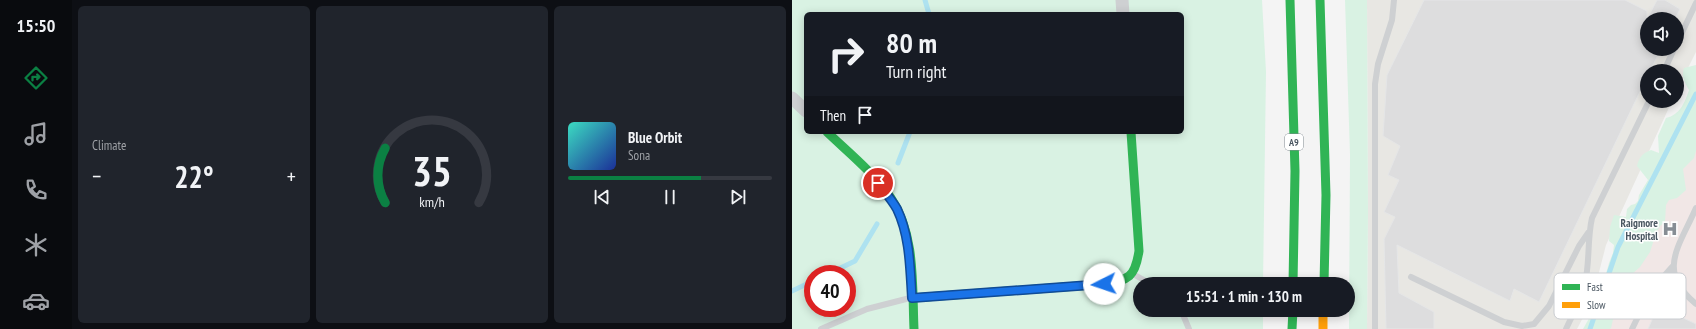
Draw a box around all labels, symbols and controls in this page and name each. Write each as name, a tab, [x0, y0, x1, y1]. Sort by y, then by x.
map controls	[1640, 12, 1684, 108]
button: sound	[1640, 12, 1684, 56]
text: 15:50	[17, 14, 55, 37]
text: 80 m	[886, 24, 937, 61]
icon: right	[820, 28, 872, 80]
text: Turn right	[886, 60, 946, 83]
icon: directions	[22, 64, 50, 92]
button: search	[1640, 64, 1684, 108]
icon: arrive	[854, 104, 876, 126]
text: Then	[820, 106, 846, 125]
icon: music	[22, 120, 50, 148]
text: Blue Orbit	[628, 128, 682, 147]
road number: A9	[1285, 134, 1303, 150]
text: Climate	[92, 137, 126, 154]
text: 35	[412, 143, 452, 196]
text: Sona	[628, 147, 650, 164]
text: 22°	[174, 157, 214, 196]
text: −	[92, 162, 101, 190]
text: +	[287, 162, 296, 190]
pin	[861, 166, 895, 200]
icon: arrive	[867, 172, 889, 194]
icon: phone	[22, 176, 50, 204]
icon: previous	[591, 186, 613, 208]
icon: pause	[659, 186, 681, 208]
icon: next	[727, 186, 749, 208]
text: km/h	[419, 191, 445, 210]
place label: Raigmore Hospital	[1620, 216, 1658, 243]
hospital icon: Raigmore Hospital	[1661, 220, 1679, 238]
icon: climate	[22, 231, 50, 259]
position arrow	[1083, 263, 1125, 305]
speed limit sign: 40	[804, 265, 856, 317]
legend	[1554, 273, 1686, 319]
text: Fast	[1587, 280, 1603, 294]
icon: car	[22, 287, 50, 315]
text: 15:51 · 1 min · 130 m	[1186, 287, 1302, 306]
text: Slow	[1587, 298, 1606, 312]

